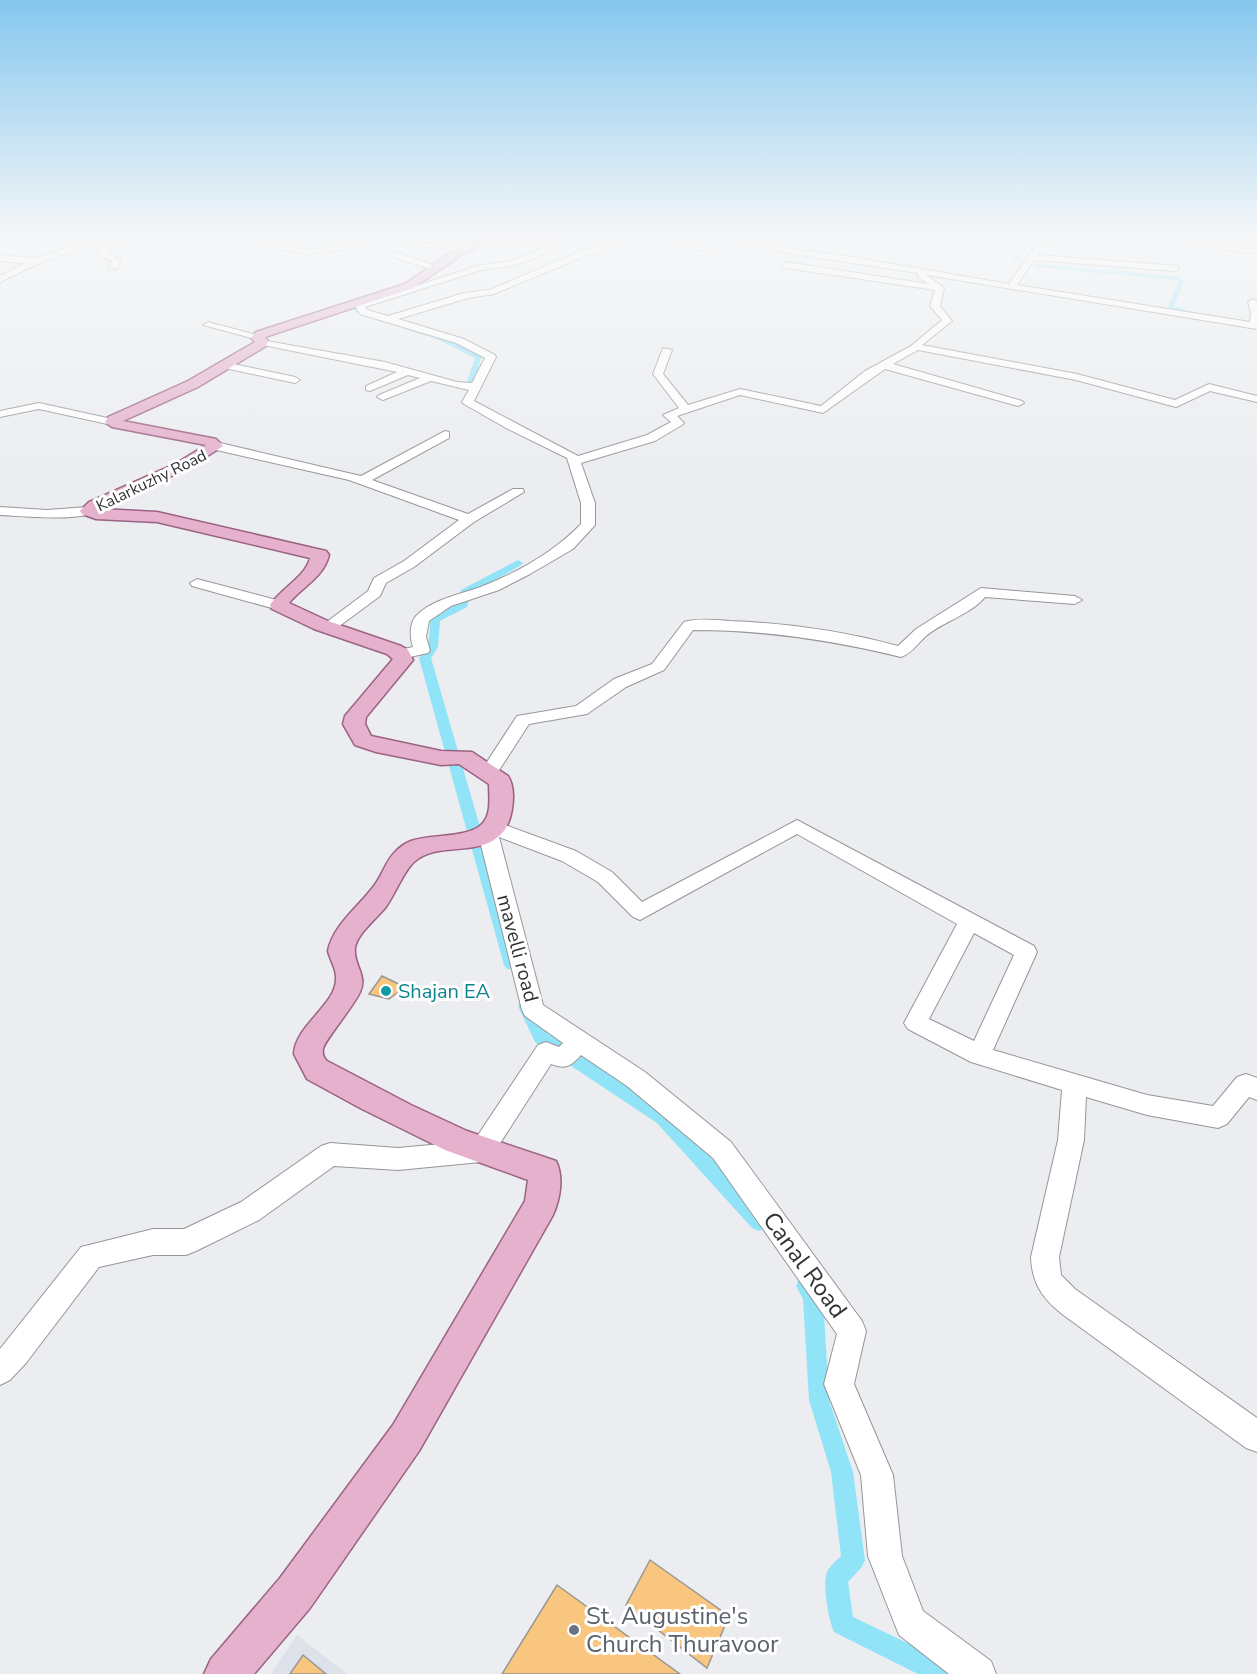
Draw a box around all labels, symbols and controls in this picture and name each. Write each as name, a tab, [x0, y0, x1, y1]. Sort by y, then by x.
street label: Kalarkuzhy Road	[93, 445, 210, 517]
street label: mavelli road	[490, 891, 545, 1005]
place label: Shajan EA	[398, 978, 490, 1005]
marker: Shajan EA	[379, 984, 393, 998]
street label: Canal Road	[756, 1205, 854, 1325]
place label: St. Augustine's Church Thuravoor	[586, 1600, 779, 1660]
marker: St. Augustine's Church Thuravoor	[567, 1623, 581, 1637]

